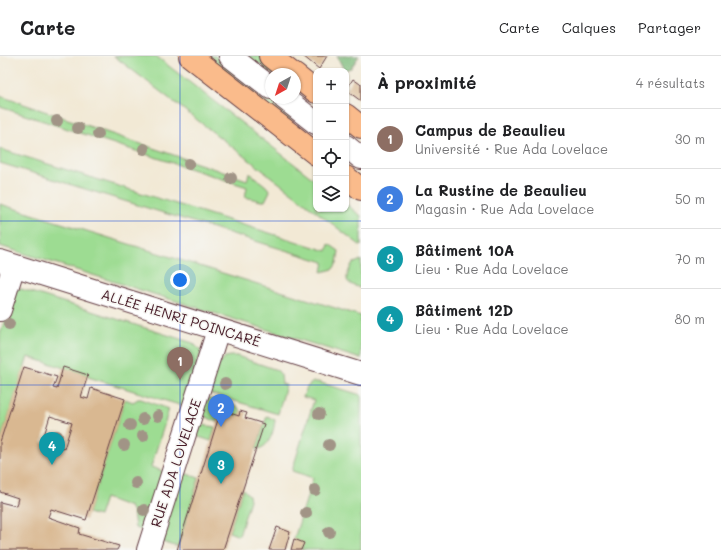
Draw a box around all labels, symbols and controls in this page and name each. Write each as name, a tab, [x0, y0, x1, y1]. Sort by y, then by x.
text: Carte	[20, 15, 75, 40]
text: Carte	[499, 18, 540, 37]
text: Calques	[562, 18, 616, 37]
text: Partager	[638, 18, 701, 37]
north arrow	[265, 68, 301, 104]
map controls	[313, 68, 349, 212]
button: +	[313, 68, 349, 104]
text: À proximité	[377, 71, 476, 93]
text: 4 résultats	[636, 74, 705, 91]
button: −	[313, 104, 349, 140]
text: Campus de Beaulieu	[415, 120, 566, 140]
text: 1	[387, 130, 393, 147]
text: 30 m	[675, 130, 705, 147]
button: locate	[313, 140, 349, 176]
text: Université · Rue Ada Lovelace	[415, 140, 608, 157]
button: layers	[313, 176, 349, 212]
text: La Rustine de Beaulieu	[415, 180, 587, 200]
text: 2	[386, 190, 394, 207]
text: 50 m	[675, 190, 705, 207]
text: Magasin · Rue Ada Lovelace	[415, 200, 594, 217]
text: Bâtiment 10A	[415, 240, 514, 260]
text: 3	[386, 250, 394, 267]
text: 70 m	[675, 250, 705, 267]
text: Lieu · Rue Ada Lovelace	[415, 260, 569, 277]
your location	[170, 270, 190, 290]
street label: ALLÉE HENRI POINCARÉ	[99, 284, 263, 351]
text: Bâtiment 12D	[415, 300, 513, 320]
text: 4	[386, 310, 394, 327]
text: 80 m	[675, 310, 705, 327]
text: Lieu · Rue Ada Lovelace	[415, 320, 569, 337]
pin: 1	[167, 347, 193, 380]
pin: 2	[208, 394, 234, 427]
street label: RUE ADA LOVELACE	[146, 396, 205, 530]
pin: 4	[39, 432, 65, 465]
pin: 3	[208, 451, 234, 484]

